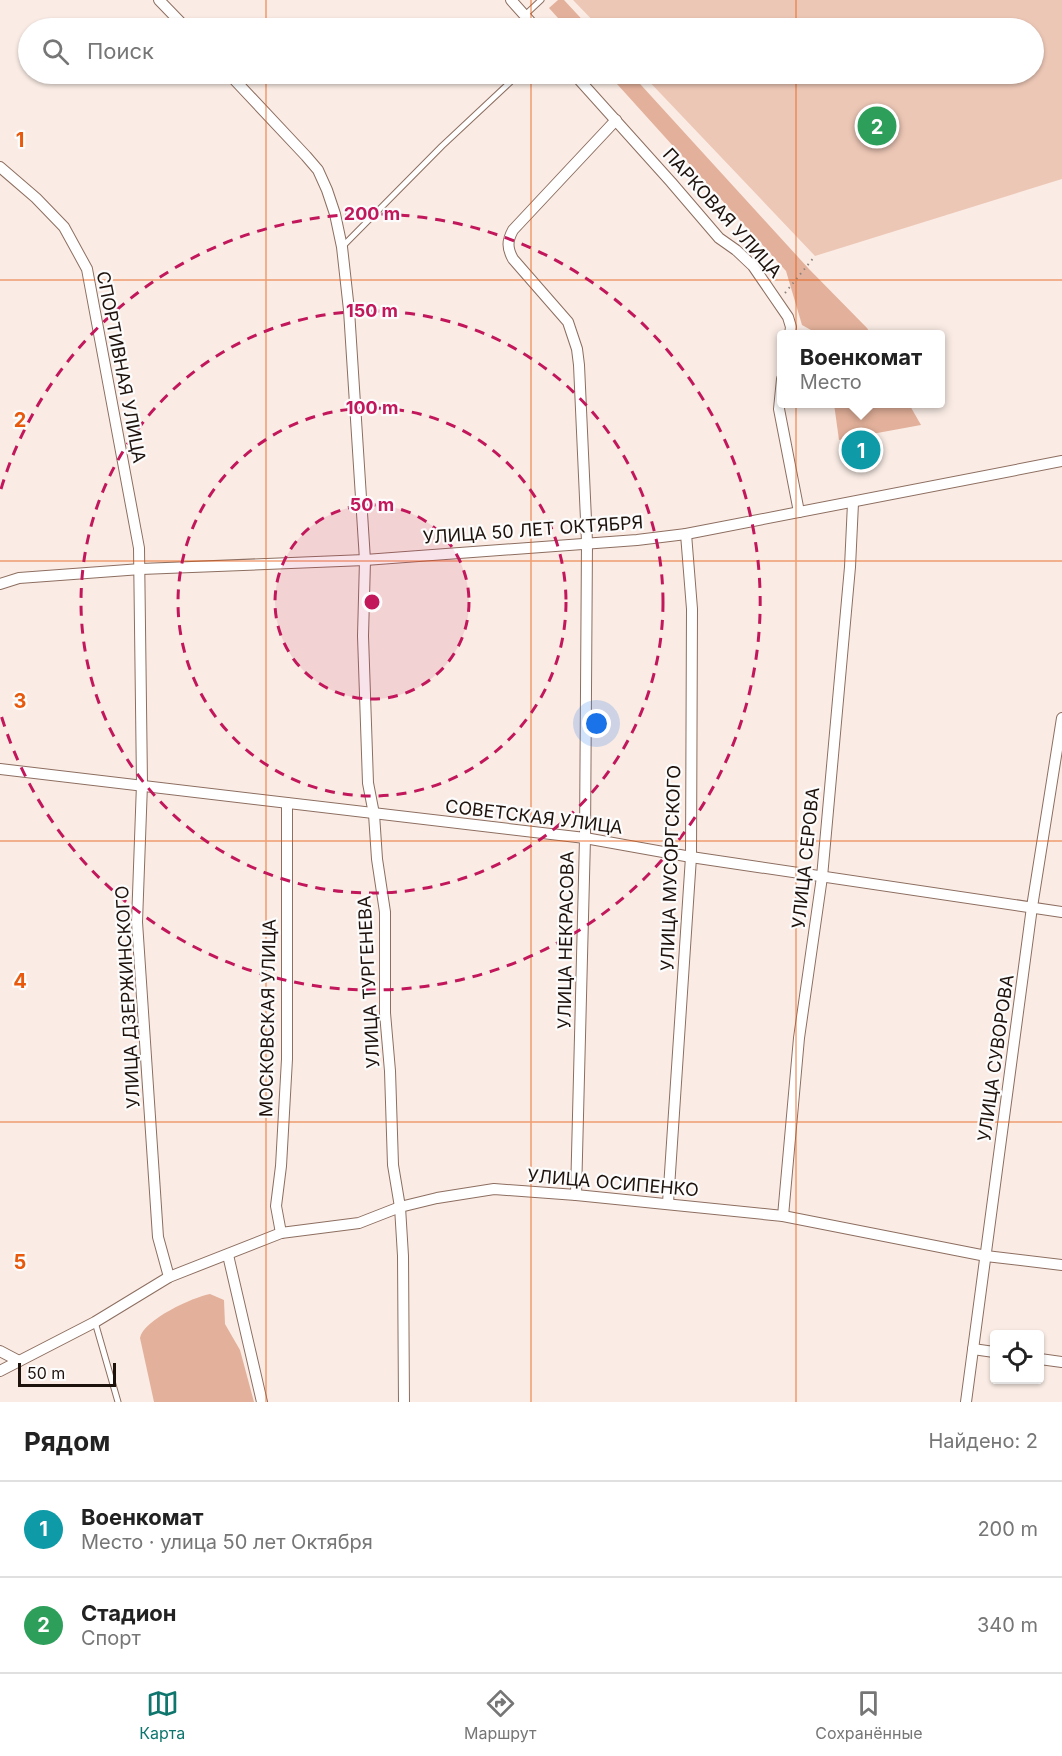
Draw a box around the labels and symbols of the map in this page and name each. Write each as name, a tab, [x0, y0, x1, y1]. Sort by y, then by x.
pin: 2	[858, 104, 896, 148]
text: 1	[16, 128, 24, 152]
street label: ПАРКОВАЯ УЛИЦА	[659, 144, 786, 282]
text: 200 m	[344, 203, 400, 224]
street label: СПОРТИВНАЯ УЛИЦА	[93, 269, 150, 465]
text: 150 m	[346, 300, 398, 321]
text: 100 m	[346, 397, 398, 418]
text: 2	[14, 408, 26, 432]
pin: 1	[842, 428, 880, 472]
text: 50 m	[350, 494, 394, 515]
street label: УЛИЦА 50 ЛЕТ ОКТЯБРЯ	[422, 511, 644, 548]
centre of rings	[362, 592, 382, 612]
text: 3	[14, 689, 26, 713]
your location	[582, 709, 611, 738]
street label: УЛИЦА МУСОРГСКОГО	[656, 765, 685, 971]
street label: УЛИЦА СЕРОВА	[788, 786, 823, 930]
street label: СОВЕТСКАЯ УЛИЦА	[444, 795, 624, 838]
street label: УЛИЦА НЕКРАСОВА	[553, 851, 578, 1029]
street label: УЛИЦА ДЗЕРЖИНСКОГО	[111, 885, 144, 1109]
street label: УЛИЦА ТУРГЕНЕВА	[353, 895, 384, 1069]
street label: МОСКОВСКАЯ УЛИЦА	[255, 919, 280, 1117]
text: 4	[13, 969, 27, 993]
street label: УЛИЦА СУВОРОВА	[973, 973, 1018, 1143]
street label: УЛИЦА ОСИПЕНКО	[526, 1165, 700, 1200]
text: 5	[14, 1250, 26, 1274]
scale bar	[18, 1360, 116, 1388]

